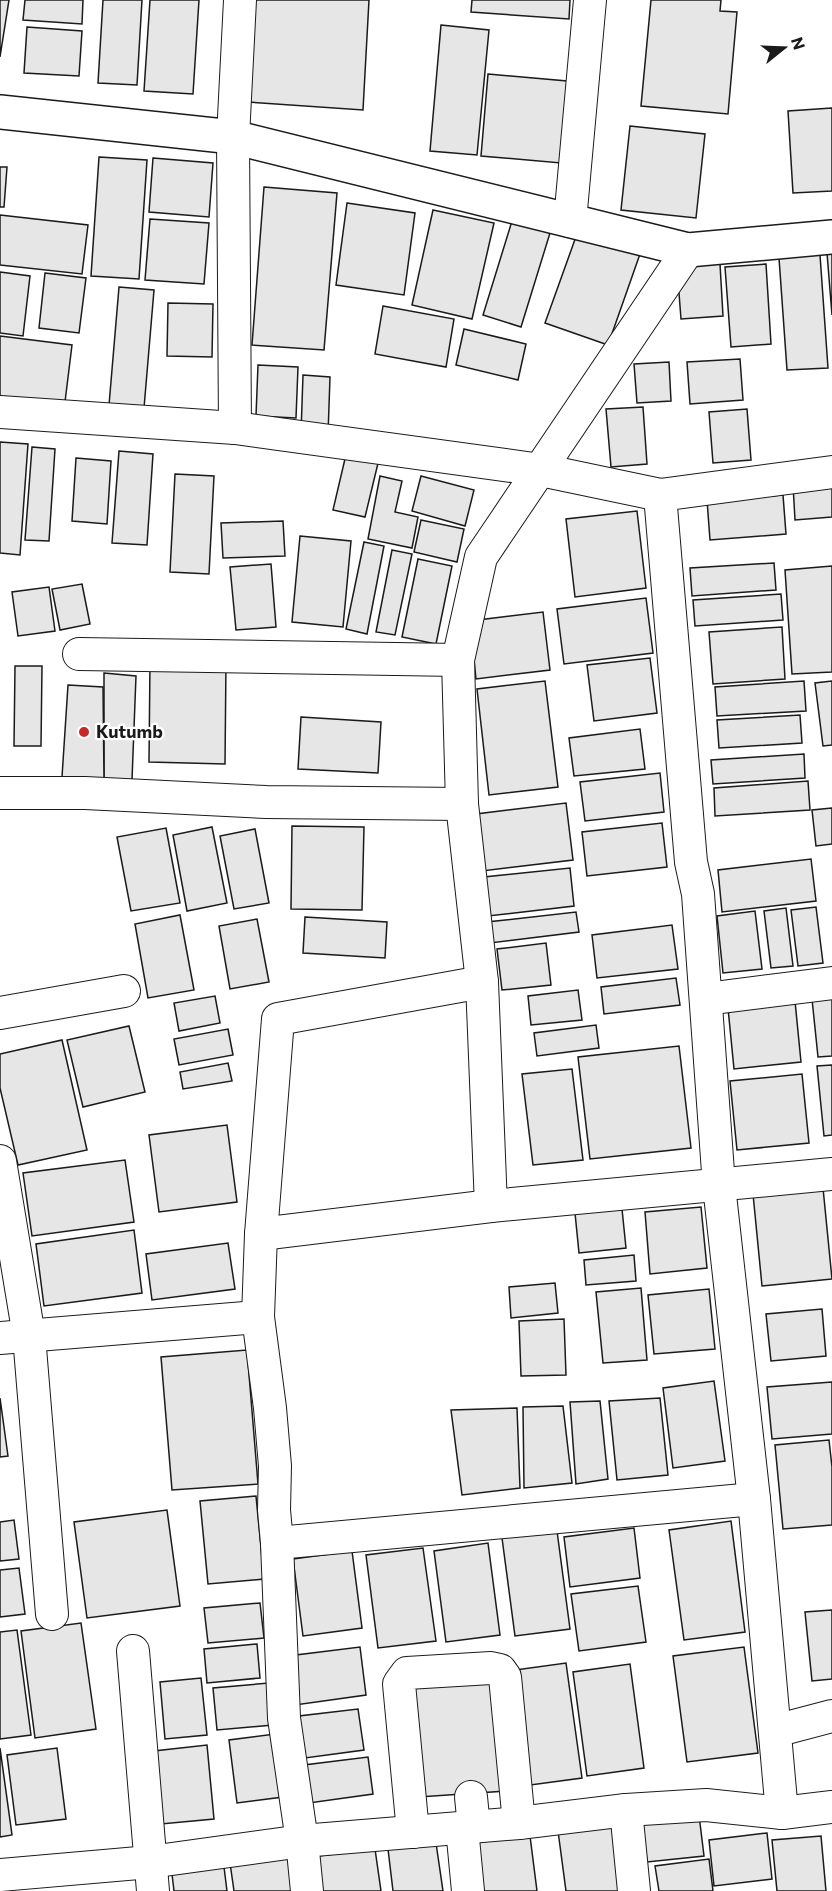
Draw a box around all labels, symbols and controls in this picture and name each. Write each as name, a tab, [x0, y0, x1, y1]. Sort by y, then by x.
north arrow	[754, 18, 814, 78]
text: N	[788, 35, 810, 52]
place label: Kutumb	[96, 720, 163, 742]
marker: Kutumb	[77, 725, 91, 739]

